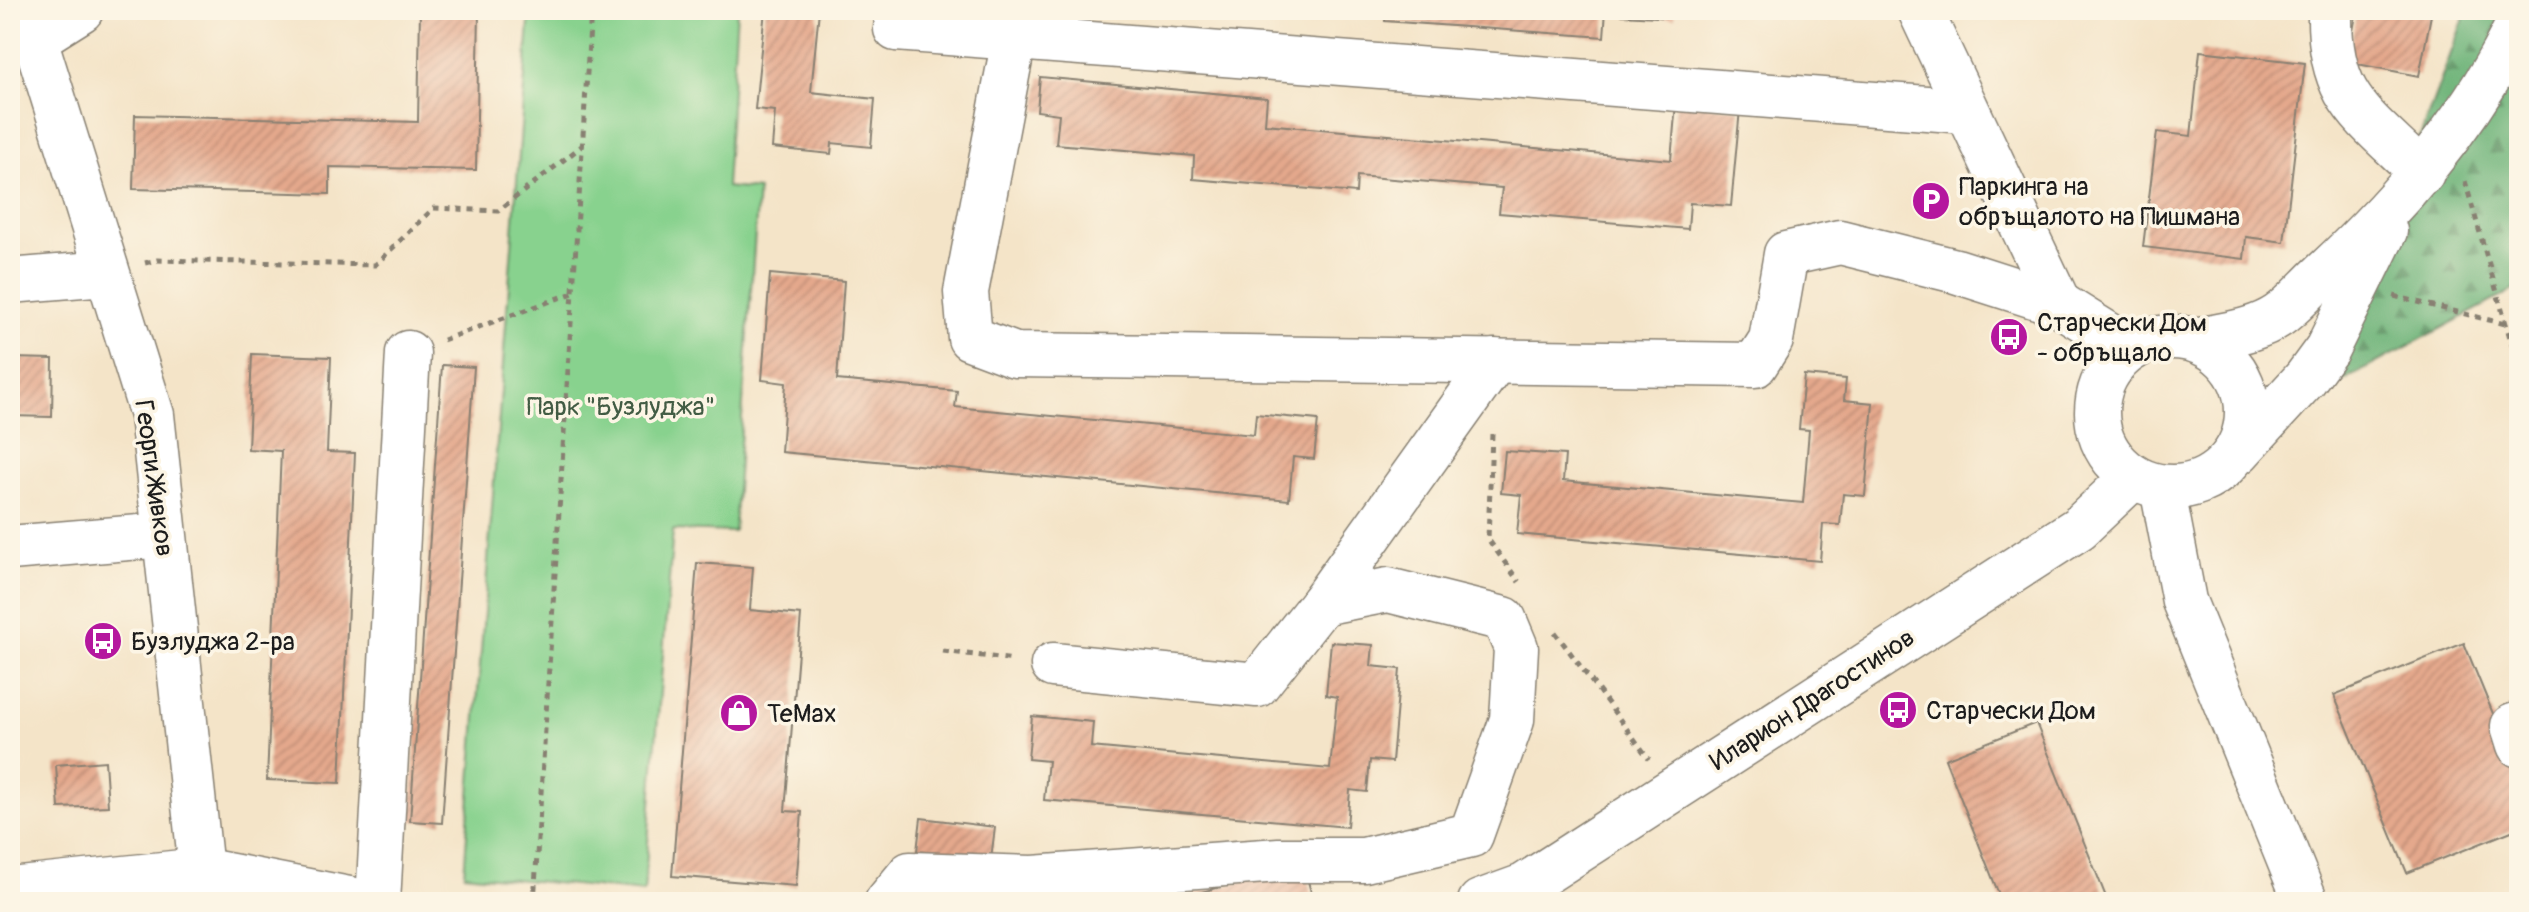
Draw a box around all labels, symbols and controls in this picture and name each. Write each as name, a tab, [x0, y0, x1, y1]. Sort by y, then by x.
place label: Паркинга на обръщалото на Пишмана	[1959, 171, 2240, 233]
parking icon: Паркинга на обръщалото на Пишмана	[1910, 180, 1952, 222]
place label: Старчески Дом - обръщало	[2037, 307, 2207, 369]
bus stop icon: Старчески Дом - обръщало	[1988, 316, 2030, 358]
park label: Парк "Бузлуджа"	[527, 391, 715, 423]
street label: Георги Живков	[127, 398, 181, 558]
bus stop icon: Бузлуджа 2-ра	[82, 620, 124, 662]
street label: Иларион Драгостинов	[1704, 622, 1921, 778]
place label: Бузлуджа 2-ра	[131, 626, 295, 658]
bus stop icon: Старчески Дом	[1877, 689, 1919, 731]
shop icon: TeMax	[718, 692, 760, 734]
place label: Старчески Дом	[1926, 695, 2096, 727]
place label: TeMax	[767, 698, 837, 730]

